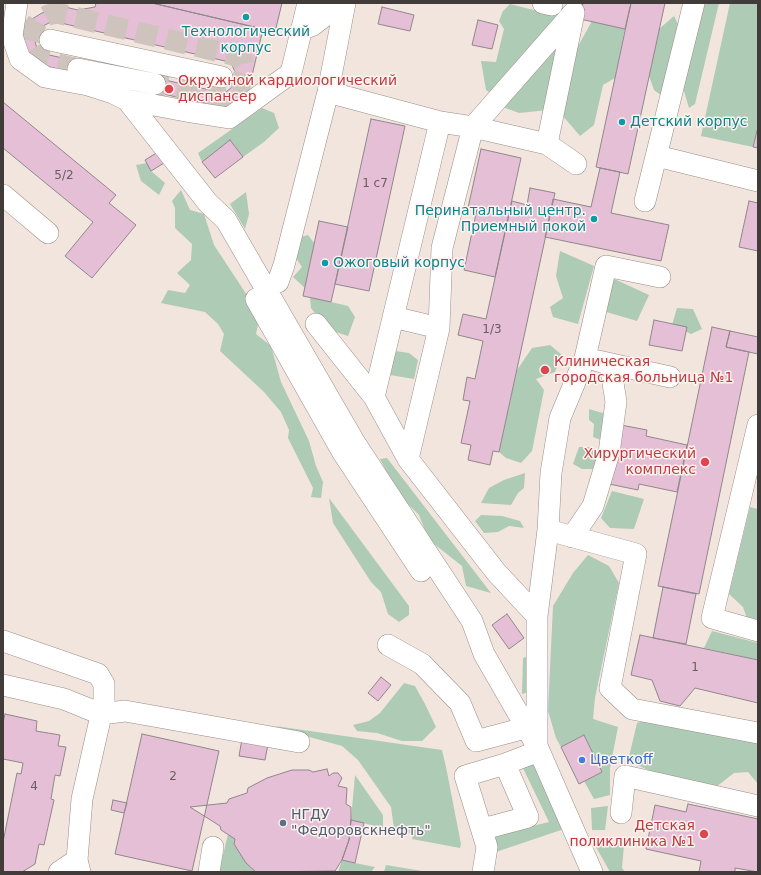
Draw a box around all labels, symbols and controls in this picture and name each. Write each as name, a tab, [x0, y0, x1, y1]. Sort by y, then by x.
marker: Технологический корпус	[241, 12, 251, 22]
place label: Технологический корпус	[182, 24, 310, 56]
place label: Окружной кардиологический диспансер	[178, 73, 397, 106]
marker: Окружной кардиологический диспансер	[163, 83, 175, 95]
place label: Детский корпус	[630, 114, 748, 130]
marker: Детский корпус	[617, 117, 627, 127]
house number: 5/2	[54, 169, 74, 183]
house number: 1 с7	[362, 177, 388, 191]
place label: Перинатальный центр. Приемный покой	[415, 203, 586, 236]
marker: Перинатальный центр. Приемный покой	[589, 214, 599, 224]
place label: Ожоговый корпус	[333, 255, 465, 271]
marker: Ожоговый корпус	[320, 258, 330, 268]
house number: 1/3	[482, 323, 502, 337]
place label: Клиническая городская больница №1	[554, 354, 733, 386]
marker: Клиническая городская больница №1	[539, 364, 551, 376]
place label: Хирургический комплекс	[584, 446, 696, 478]
marker: Хирургический комплекс	[699, 456, 711, 468]
house number: 1	[691, 661, 699, 675]
place label: Цветкоff	[590, 752, 653, 768]
marker: Цветкоff	[577, 755, 587, 765]
house number: 2	[169, 770, 177, 784]
house number: 4	[30, 780, 38, 794]
place label: НГДУ "Федоровскнефть"	[291, 807, 431, 840]
marker: НГДУ "Федоровскнефть"	[278, 818, 288, 828]
place label: Детская поликлиника №1	[570, 818, 695, 850]
marker: Детская поликлиника №1	[698, 828, 710, 840]

